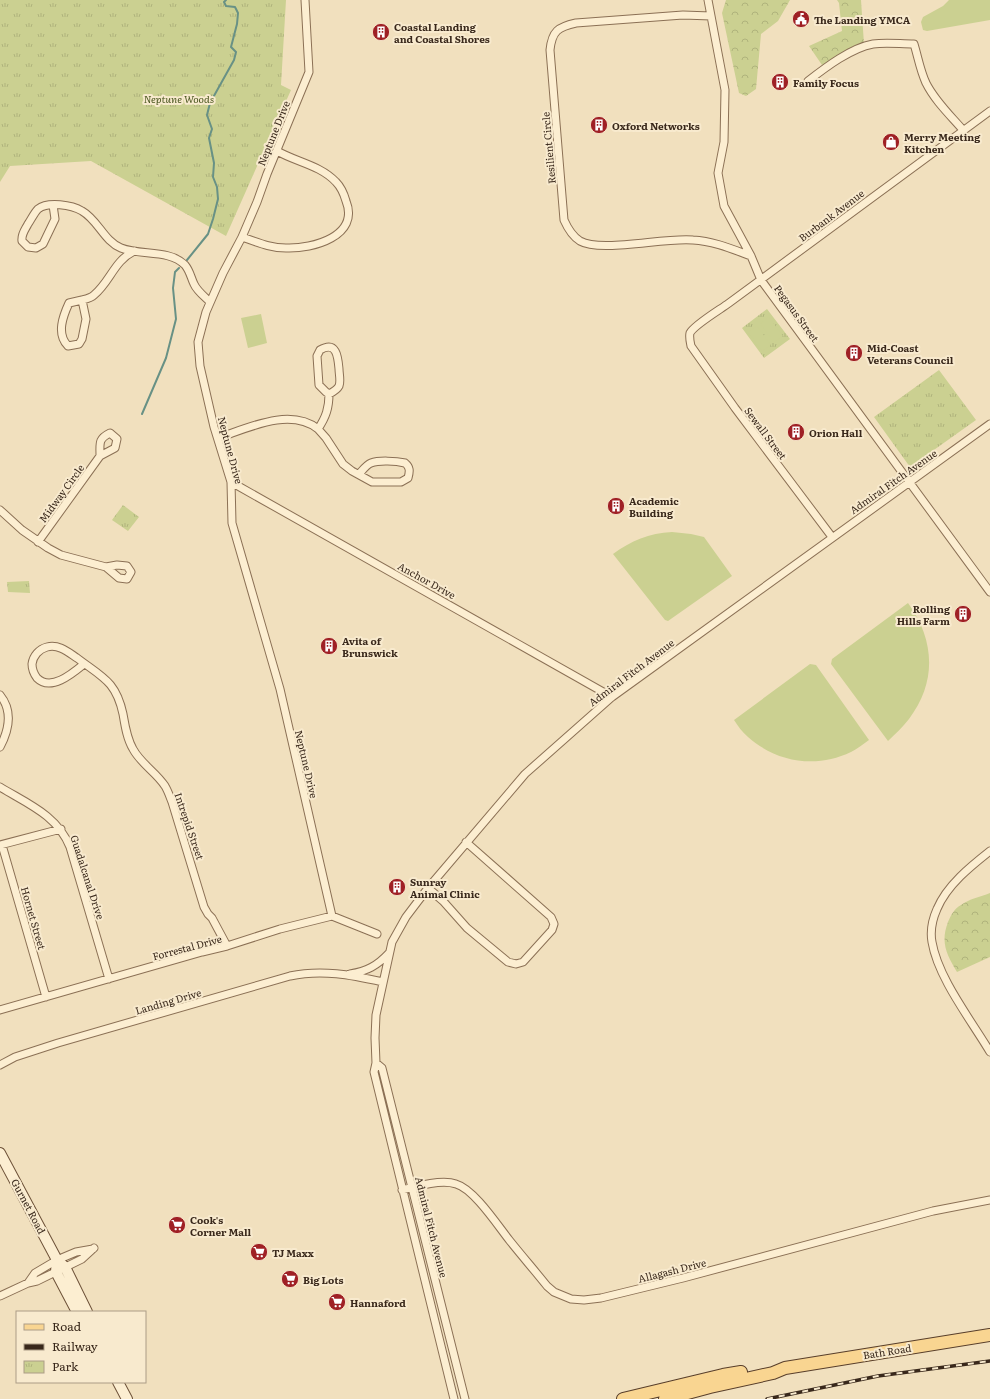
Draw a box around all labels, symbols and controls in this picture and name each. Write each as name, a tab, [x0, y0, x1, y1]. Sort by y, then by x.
public building icon: The Landing YMCA	[791, 9, 811, 29]
place label: The Landing YMCA	[814, 12, 911, 27]
place label: Coastal Landing and Coastal Shores	[394, 19, 490, 46]
building icon: Coastal Landing and Coastal Shores	[371, 22, 391, 42]
building icon: Family Focus	[770, 72, 790, 92]
place label: Family Focus	[793, 75, 859, 90]
park label: Neptune Woods	[144, 91, 214, 106]
street label: Neptune Drive	[253, 98, 293, 168]
street label: Resilient Circle	[537, 111, 559, 185]
building icon: Oxford Networks	[589, 115, 609, 135]
place label: Oxford Networks	[612, 118, 700, 133]
place label: Merry Meeting Kitchen	[904, 129, 981, 156]
shop icon: Merry Meeting Kitchen	[881, 132, 901, 152]
street label: Burbank Avenue	[795, 185, 867, 245]
street label: Pegasus Street	[771, 281, 823, 345]
place label: Mid-Coast Veterans Council	[867, 340, 954, 367]
building icon: Mid-Coast Veterans Council	[844, 343, 864, 363]
street label: Sewall Street	[741, 404, 791, 462]
street label: Neptune Drive	[215, 415, 247, 485]
building icon: Orion Hall	[786, 422, 806, 442]
place label: Orion Hall	[809, 425, 863, 440]
street label: Admiral Fitch Avenue	[846, 445, 940, 517]
street label: Midway Circle	[35, 461, 87, 525]
place label: Academic Building	[629, 493, 679, 520]
building icon: Academic Building	[606, 496, 626, 516]
street label: Anchor Drive	[395, 558, 459, 602]
place label: Rolling Hills Farm	[897, 601, 951, 628]
building icon: Rolling Hills Farm	[953, 604, 973, 624]
place label: Avita of Brunswick	[342, 633, 398, 660]
street label: Admiral Fitch Avenue	[585, 635, 677, 709]
building icon: Avita of Brunswick	[319, 636, 339, 656]
street label: Neptune Drive	[292, 729, 322, 799]
street label: Intrepid Street	[171, 790, 209, 862]
street label: Guadalcanal Drive	[67, 833, 109, 921]
place label: Sunray Animal Clinic	[410, 874, 480, 901]
building icon: Sunray Animal Clinic	[387, 877, 407, 897]
street label: Hornet Street	[18, 885, 50, 951]
street label: Forrestal Drive	[151, 931, 223, 963]
street label: Landing Drive	[133, 984, 203, 1018]
street label: Admiral Fitch Avenue	[412, 1175, 452, 1279]
street label: Gurnet Road	[8, 1176, 50, 1236]
place label: Cook's Corner Mall	[190, 1212, 252, 1239]
supermarket icon: Cook's Corner Mall	[167, 1215, 187, 1235]
supermarket icon: TJ Maxx	[249, 1242, 269, 1262]
place label: TJ Maxx	[272, 1245, 314, 1260]
street label: Allagash Drive	[636, 1254, 708, 1286]
supermarket icon: Big Lots	[280, 1269, 300, 1289]
place label: Big Lots	[303, 1272, 343, 1287]
supermarket icon: Hannaford	[327, 1292, 347, 1312]
place label: Hannaford	[350, 1295, 406, 1310]
legend	[16, 1311, 146, 1383]
text: Road	[52, 1317, 82, 1335]
text: Railway	[52, 1337, 98, 1355]
street label: Bath Road	[862, 1340, 912, 1362]
text: Park	[52, 1357, 79, 1375]

